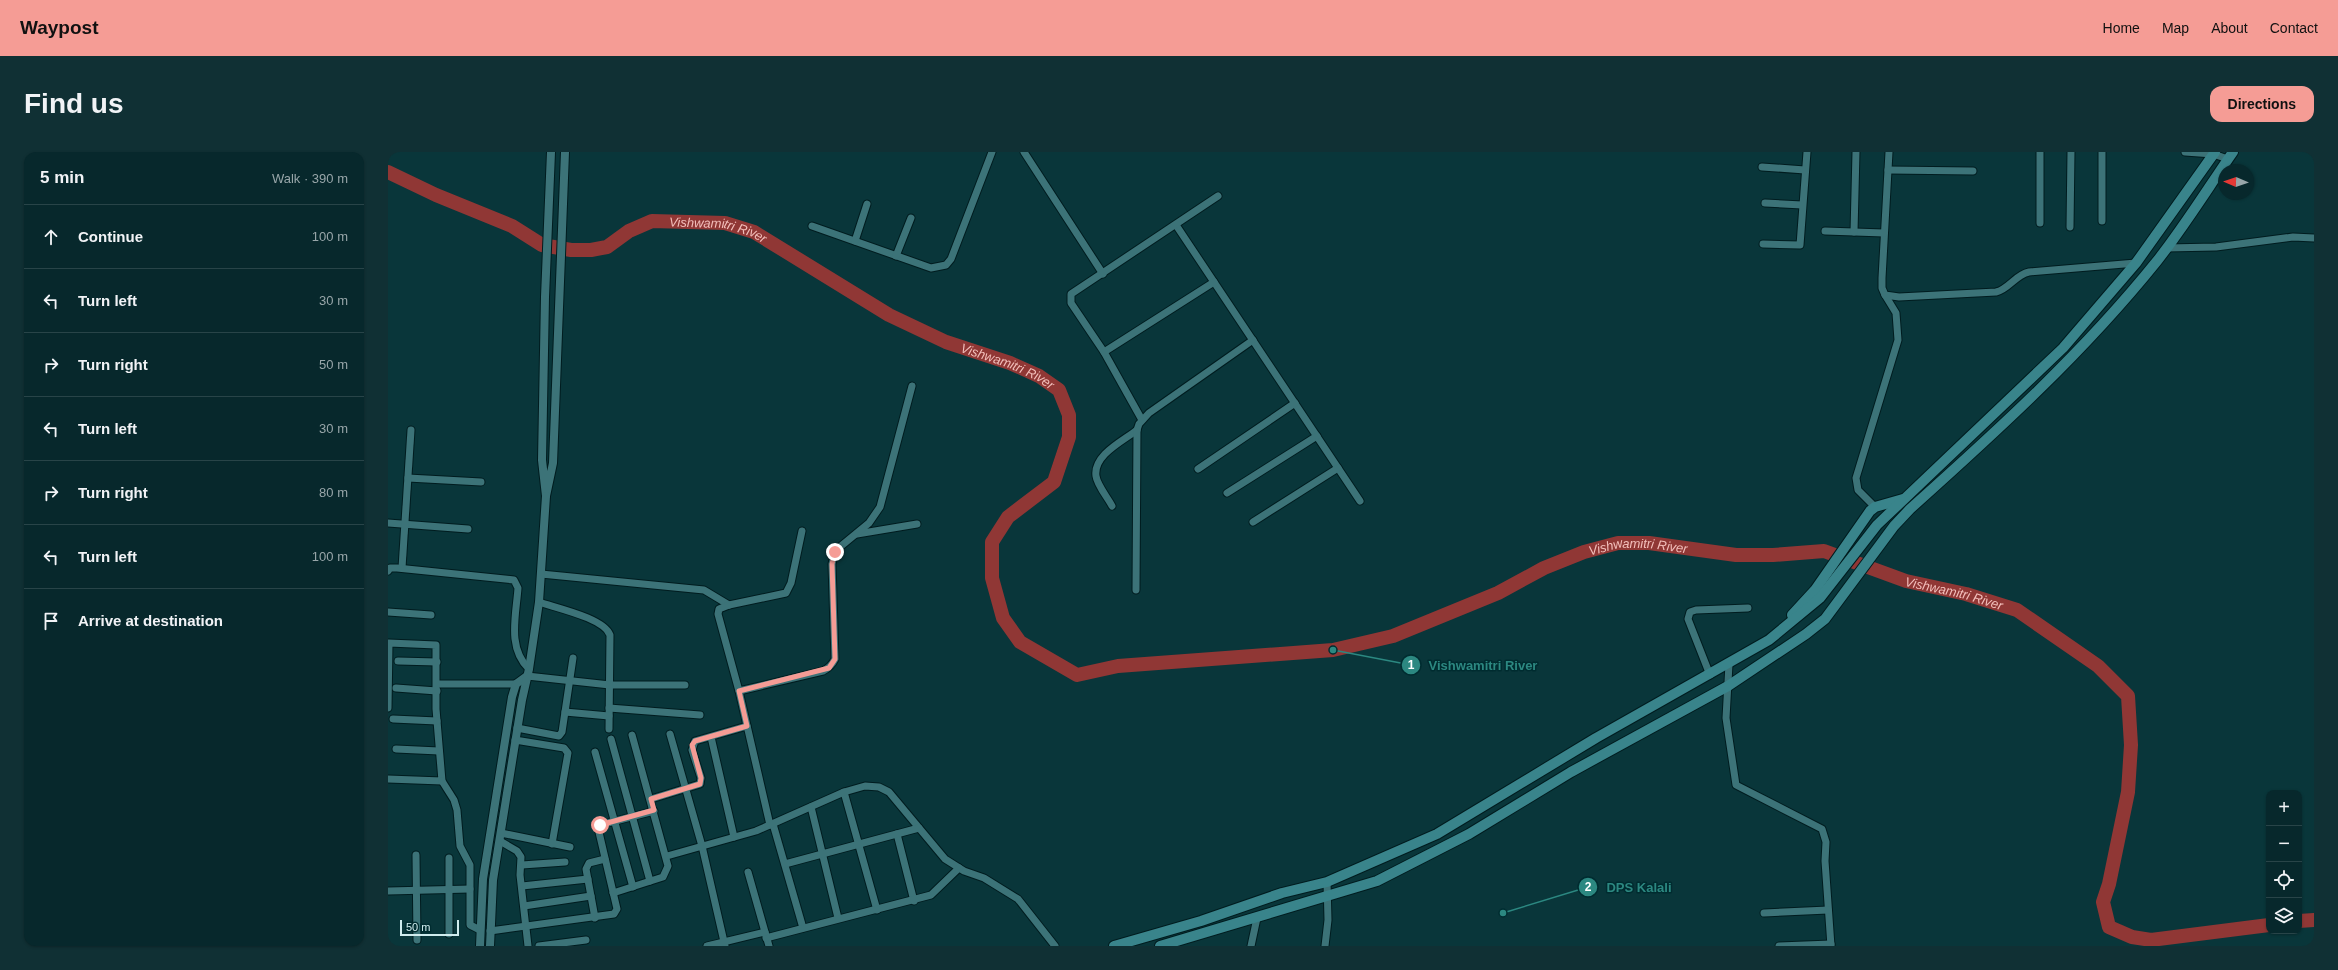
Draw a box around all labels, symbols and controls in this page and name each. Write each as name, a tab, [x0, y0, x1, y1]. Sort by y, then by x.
text: Waypost	[20, 17, 98, 38]
text: Home	[2103, 20, 2140, 36]
text: Map	[2162, 20, 2189, 36]
text: About	[2211, 20, 2248, 36]
text: Contact	[2270, 20, 2318, 36]
button: Directions	[2210, 86, 2314, 122]
text: Find us	[24, 88, 124, 119]
north arrow	[2218, 164, 2254, 200]
text: 5 min	[40, 168, 84, 187]
text: Walk · 390 m	[272, 171, 348, 186]
water label: Vishwamitri River	[669, 214, 770, 246]
icon: ahead	[40, 226, 62, 248]
text: Continue	[78, 228, 143, 245]
text: 100 m	[312, 229, 348, 244]
icon: left	[40, 290, 62, 312]
text: Turn left	[78, 292, 137, 309]
text: 30 m	[319, 293, 348, 308]
water label: Vishwamitri River	[959, 340, 1058, 393]
icon: right	[40, 354, 62, 376]
text: Turn right	[78, 356, 148, 373]
text: 50 m	[319, 357, 348, 372]
icon: left	[40, 418, 62, 440]
text: Turn left	[78, 420, 137, 437]
text: 30 m	[319, 421, 348, 436]
icon: right	[40, 482, 62, 504]
text: Turn right	[78, 484, 148, 501]
text: 80 m	[319, 485, 348, 500]
water label: Vishwamitri River	[1587, 535, 1689, 558]
route end	[826, 543, 844, 561]
icon: left	[40, 546, 62, 568]
text: Turn left	[78, 548, 137, 565]
text: 100 m	[312, 549, 348, 564]
water label: Vishwamitri River	[1904, 574, 2005, 613]
icon: arrive	[40, 610, 62, 632]
text: Arrive at destination	[78, 612, 223, 629]
callout: Vishwamitri River	[1401, 653, 1545, 678]
text: 1	[1408, 658, 1415, 672]
text: Vishwamitri River	[1429, 658, 1537, 673]
map controls	[2266, 790, 2302, 934]
button: +	[2266, 790, 2302, 826]
route start	[591, 816, 609, 834]
button: −	[2266, 826, 2302, 862]
button: locate	[2266, 862, 2302, 898]
callout: DPS Kalali	[1578, 875, 1679, 900]
text: 2	[1585, 880, 1592, 894]
text: DPS Kalali	[1606, 880, 1672, 895]
button: layers	[2266, 898, 2302, 934]
scale bar	[400, 918, 459, 937]
text: 50 m	[406, 921, 430, 933]

